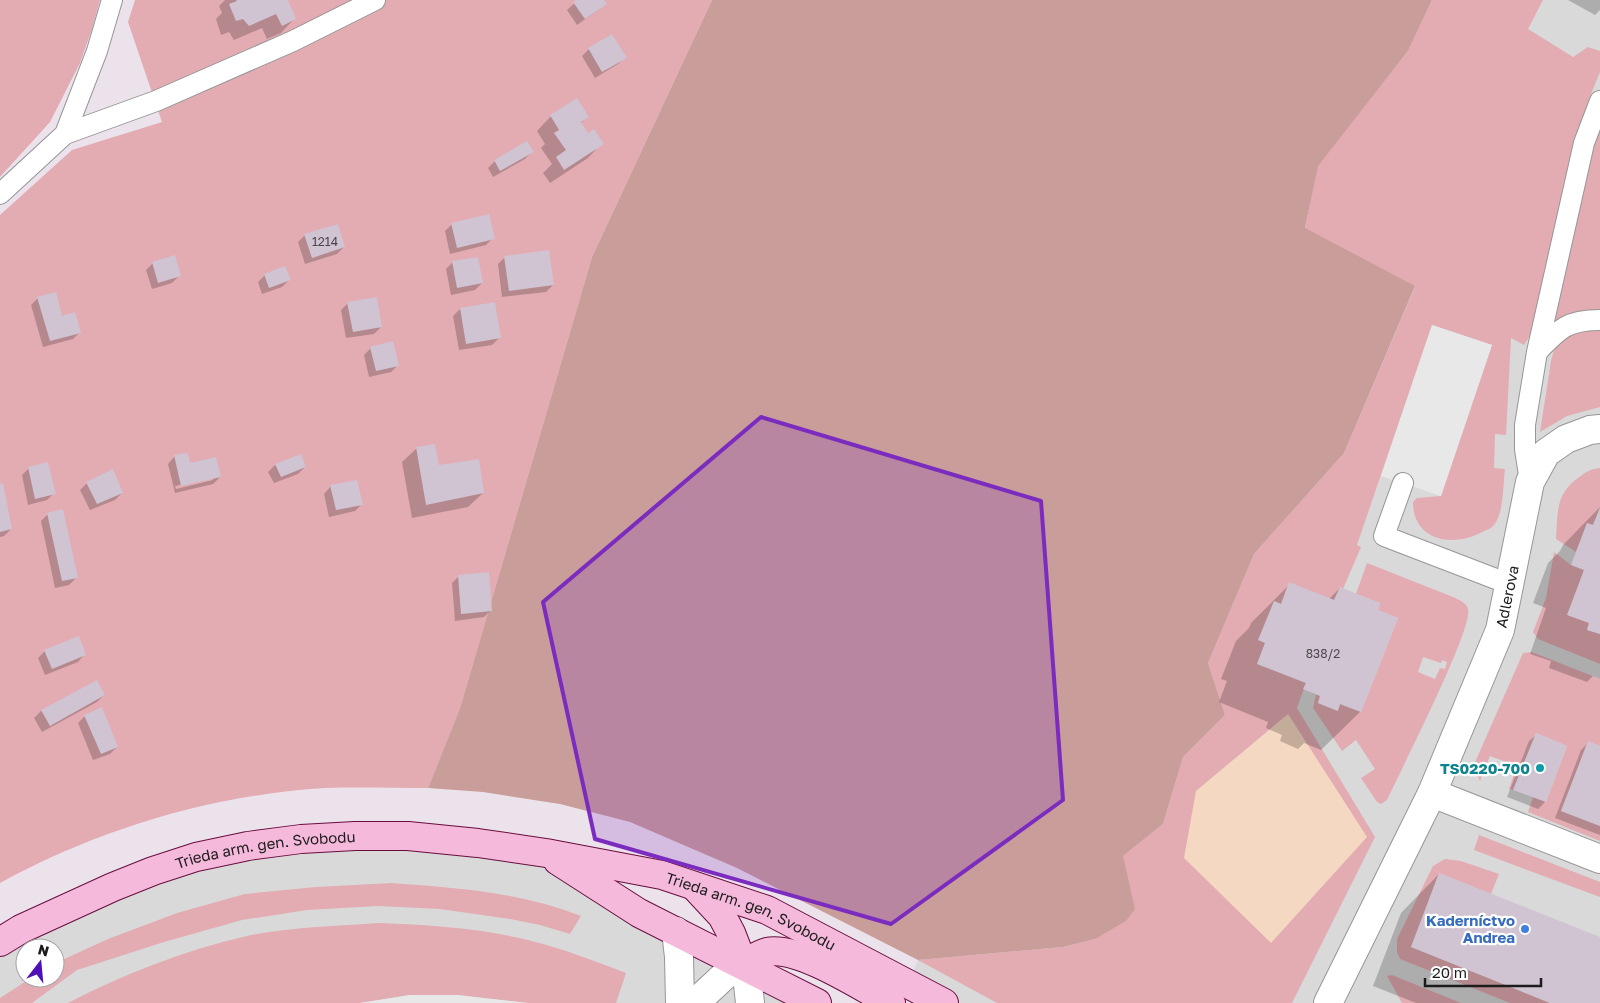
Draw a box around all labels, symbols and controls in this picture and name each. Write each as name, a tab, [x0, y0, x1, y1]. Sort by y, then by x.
house number: 1214	[312, 234, 338, 249]
street label: Adlerova	[1492, 564, 1522, 629]
house number: 838/2	[1306, 646, 1340, 661]
place label: TS0220-700	[1440, 759, 1530, 777]
marker: TS0220-700	[1534, 762, 1546, 774]
street label: Trieda arm. gen. Svobodu	[173, 827, 356, 872]
street label: Trieda arm. gen. Svobodu	[664, 868, 839, 954]
place label: Kaderníctvo Andrea	[1426, 911, 1515, 946]
marker: Kaderníctvo Andrea	[1519, 923, 1531, 935]
north arrow	[15, 938, 65, 988]
text: N	[36, 940, 51, 960]
scale bar	[1425, 956, 1541, 988]
text: 20 m	[1432, 963, 1467, 981]

